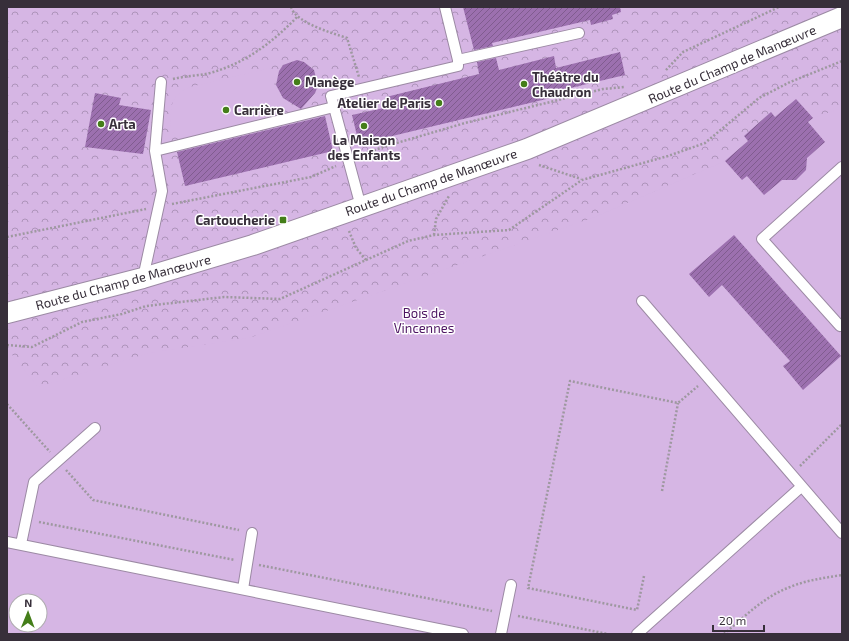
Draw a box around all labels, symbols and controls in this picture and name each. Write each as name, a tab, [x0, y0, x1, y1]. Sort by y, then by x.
street label: Route du Champ de Manœuvre	[646, 21, 818, 107]
place label: Théâtre du Chaudron	[532, 69, 599, 100]
place label: Manège	[305, 74, 354, 90]
marker: Manège	[292, 77, 302, 87]
marker: Théâtre du Chaudron	[519, 79, 529, 89]
place label: Atelier de Paris	[337, 95, 431, 111]
marker: Atelier de Paris	[434, 98, 444, 108]
place label: Carrière	[234, 102, 284, 118]
marker: Carrière	[221, 105, 231, 115]
place label: Arta	[109, 116, 136, 132]
marker: Arta	[96, 119, 106, 129]
marker: La Maison des Enfants	[359, 121, 369, 131]
place label: La Maison des Enfants	[328, 132, 400, 163]
street label: Route du Champ de Manœuvre	[343, 145, 519, 219]
place label: Cartoucherie	[195, 212, 275, 228]
marker: Cartoucherie	[278, 215, 288, 225]
street label: Route du Champ de Manœuvre	[34, 251, 212, 313]
park label: Bois de Vincennes	[394, 305, 454, 336]
north arrow	[8, 593, 48, 633]
text: N	[24, 596, 32, 609]
scale bar	[713, 607, 764, 633]
text: 20 m	[719, 613, 746, 627]

